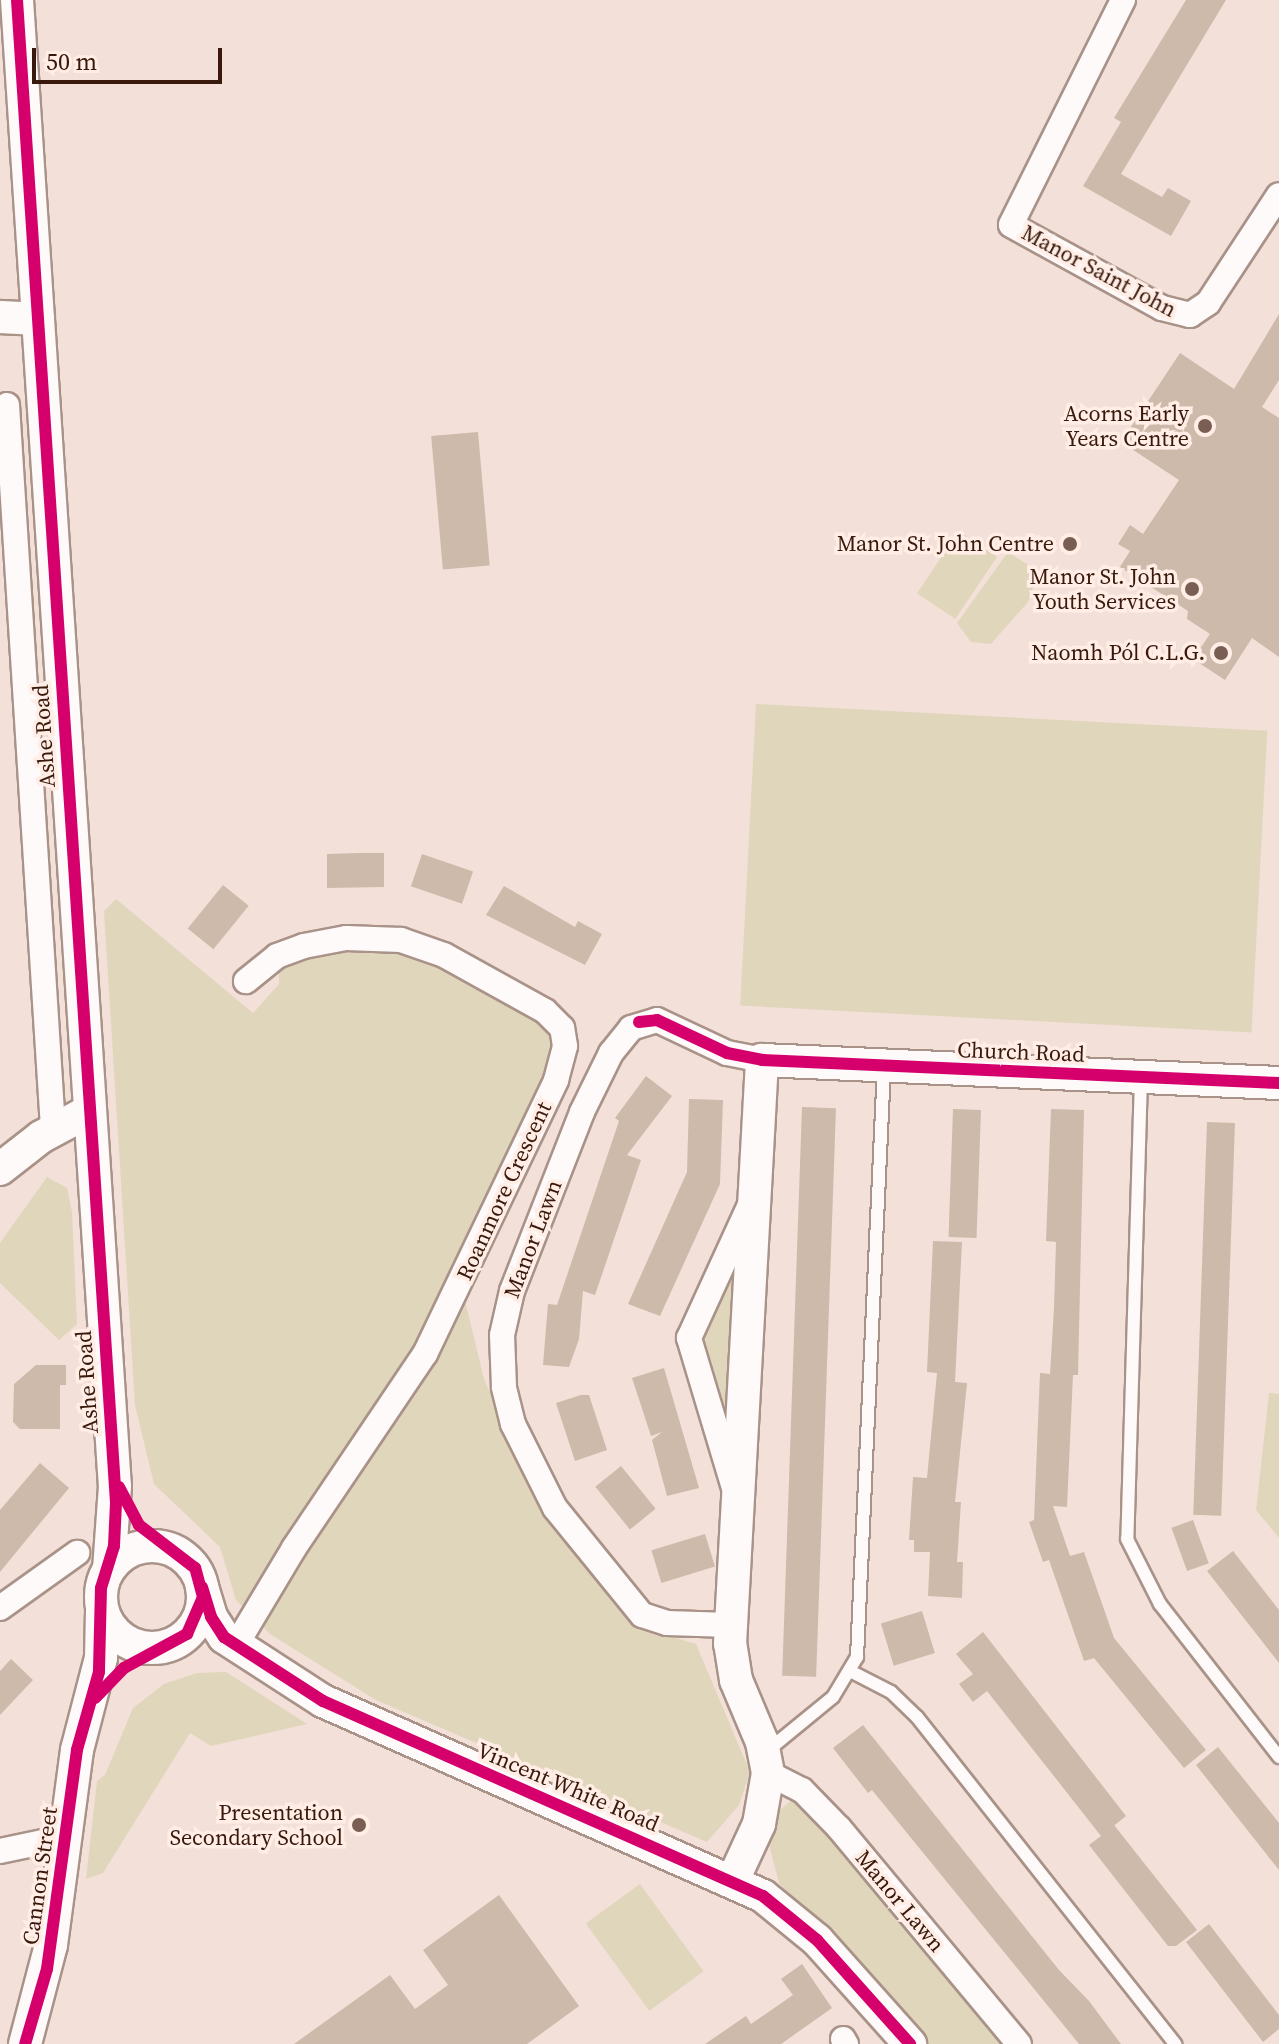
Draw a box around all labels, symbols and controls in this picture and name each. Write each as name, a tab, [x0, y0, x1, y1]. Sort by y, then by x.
scale bar	[36, 32, 226, 82]
text: 50 m	[46, 45, 97, 78]
street label: Manor Saint John	[1017, 219, 1181, 323]
place label: Acorns Early Years Centre	[1064, 400, 1189, 452]
marker: Acorns Early Years Centre	[1196, 417, 1214, 435]
place label: Manor St. John Centre	[837, 531, 1054, 557]
marker: Manor St. John Centre	[1061, 535, 1079, 553]
place label: Manor St. John Youth Services	[1030, 563, 1176, 614]
marker: Manor St. John Youth Services	[1183, 580, 1201, 598]
place label: Naomh Pól C.L.G.	[1031, 640, 1205, 666]
marker: Naomh Pól C.L.G.	[1212, 644, 1230, 662]
street label: Ashe Road	[27, 684, 61, 788]
street label: Church Road	[957, 1037, 1085, 1067]
street label: Roanmore Crescent	[451, 1098, 557, 1284]
street label: Manor Lawn	[498, 1176, 568, 1302]
street label: Ashe Road	[70, 1330, 104, 1434]
street label: Vincent White Road	[473, 1737, 663, 1837]
place label: Presentation Secondary School	[170, 1799, 343, 1850]
street label: Cannon Street	[17, 1805, 63, 1947]
marker: Presentation Secondary School	[350, 1816, 368, 1834]
street label: Manor Lawn	[850, 1845, 950, 1957]

